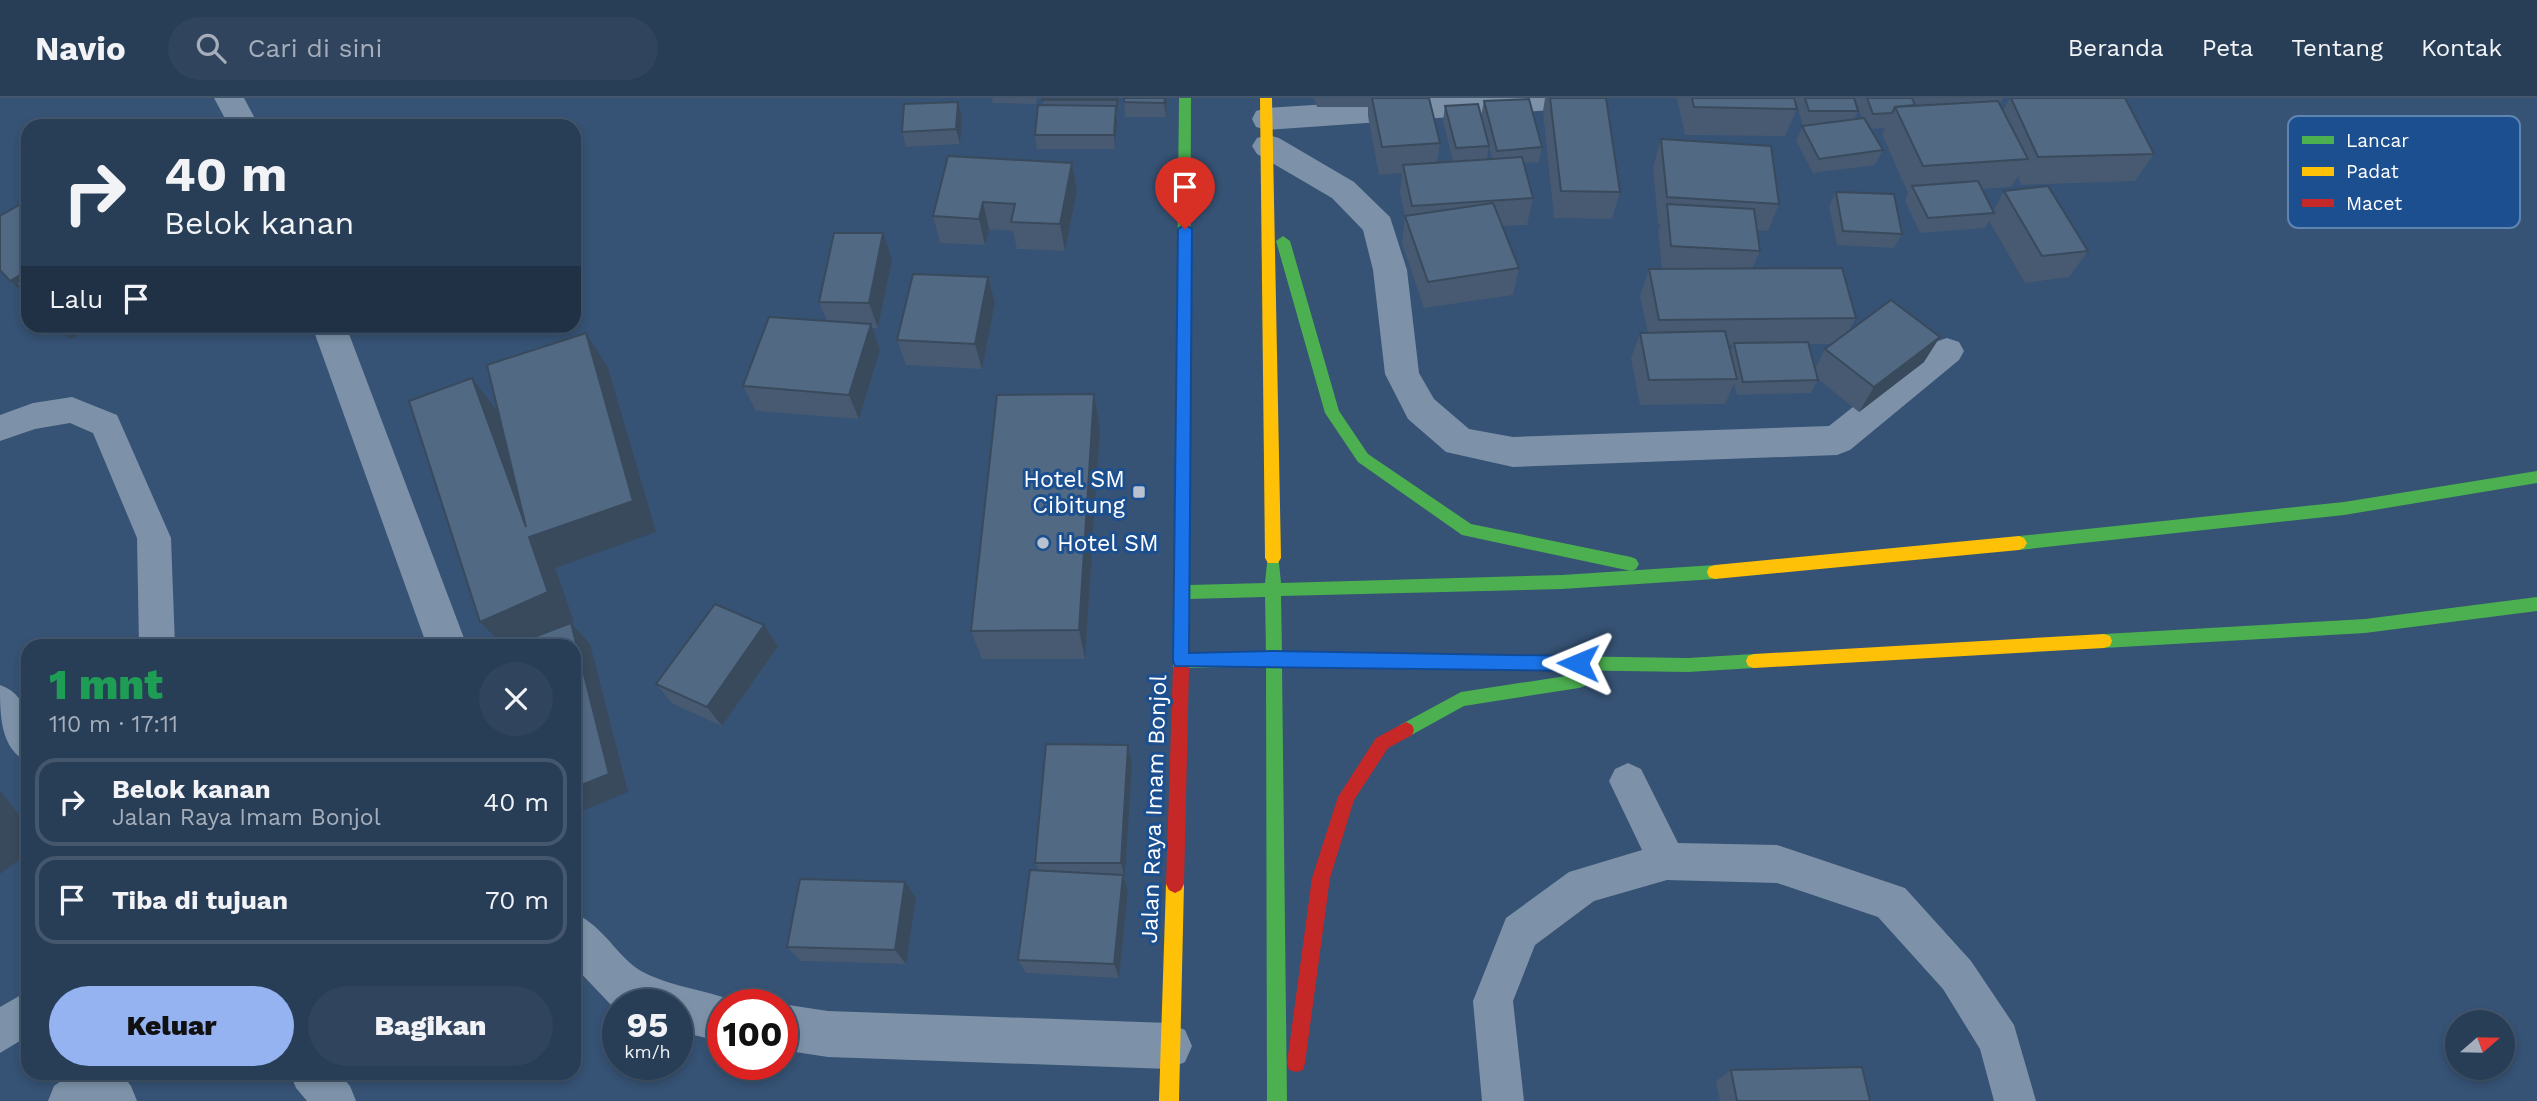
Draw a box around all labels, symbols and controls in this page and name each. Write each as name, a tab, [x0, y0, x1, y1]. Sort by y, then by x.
search box	[168, 17, 658, 80]
text: Navio	[35, 29, 126, 68]
icon: search	[192, 29, 230, 67]
text: Cari di sini	[248, 33, 382, 63]
text: Beranda	[2068, 34, 2164, 62]
text: Peta	[2202, 34, 2253, 62]
text: Tentang	[2291, 34, 2383, 62]
text: Kontak	[2421, 34, 2502, 62]
legend	[2288, 116, 2520, 228]
text: Lancar	[2346, 129, 2409, 152]
text: 40 m	[164, 145, 287, 203]
icon: right	[49, 147, 140, 238]
pin	[1155, 157, 1215, 229]
text: Padat	[2346, 160, 2399, 183]
icon: arrive	[1166, 168, 1204, 206]
text: Macet	[2346, 192, 2402, 215]
text: Belok kanan	[164, 204, 354, 242]
icon: arrive	[117, 280, 155, 318]
text: Lalu	[49, 284, 103, 314]
place label: Hotel SM Cibitung	[1023, 466, 1126, 519]
marker: Hotel SM Cibitung	[1131, 484, 1147, 500]
place label: Hotel SM	[1057, 530, 1159, 557]
marker: Hotel SM	[1035, 535, 1051, 551]
position arrow	[1541, 626, 1615, 700]
text: 1 mnt	[49, 660, 163, 709]
button: close	[479, 662, 553, 736]
street label: Jalan Raya Imam Bonjol	[1136, 674, 1172, 944]
text: 110 m · 17:11	[49, 711, 178, 738]
text: Belok kanan	[112, 774, 271, 804]
icon: right	[53, 783, 91, 821]
text: 40 m	[483, 787, 549, 817]
text: Jalan Raya Imam Bonjol	[112, 804, 381, 831]
icon: arrive	[53, 881, 91, 919]
text: Tiba di tujuan	[112, 885, 288, 915]
text: 70 m	[485, 885, 549, 915]
button: Keluar	[49, 986, 294, 1066]
button: Bagikan	[308, 986, 553, 1066]
speed limit sign: 100	[707, 989, 798, 1080]
text: 95	[627, 1004, 668, 1046]
north arrow	[2445, 1010, 2515, 1080]
map controls	[2445, 1010, 2515, 1080]
text: km/h	[624, 1041, 671, 1062]

